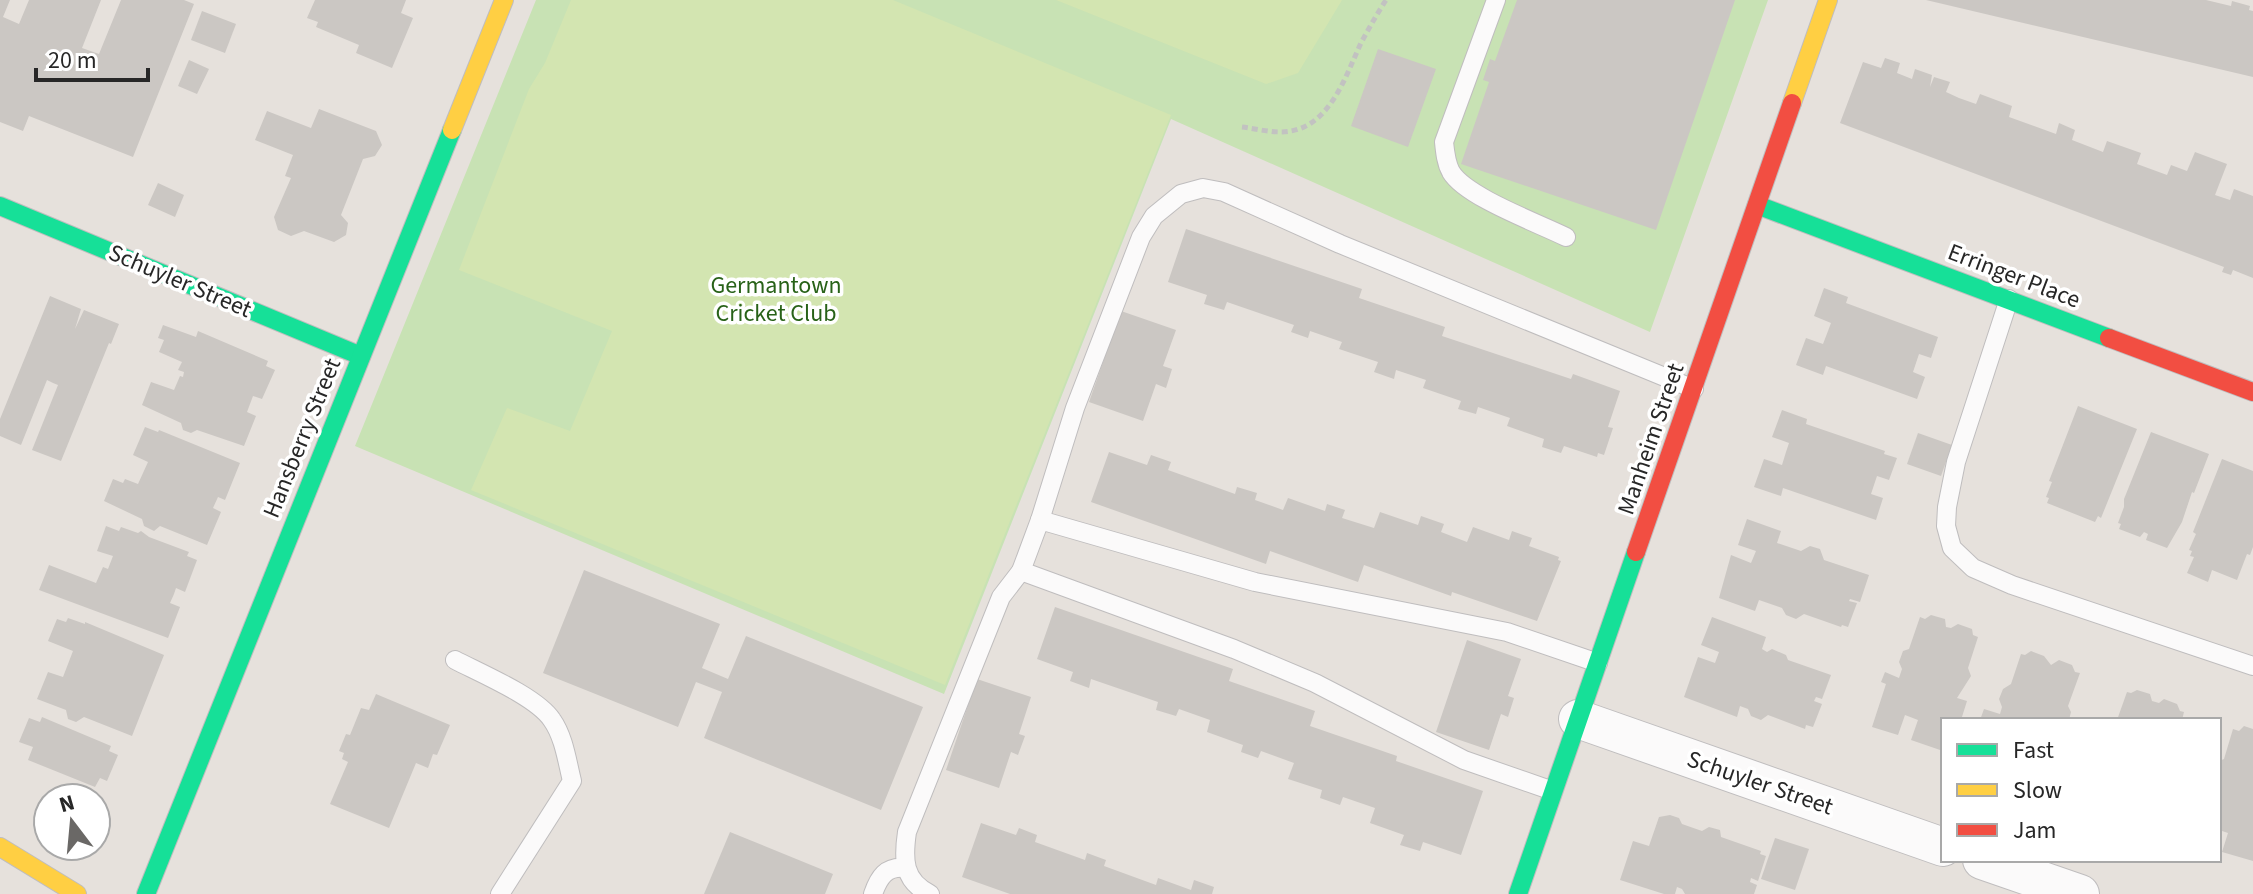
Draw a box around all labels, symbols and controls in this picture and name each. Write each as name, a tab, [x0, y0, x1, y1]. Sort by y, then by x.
scale bar	[36, 32, 148, 82]
text: 20 m	[48, 43, 97, 78]
street label: Schuyler Street	[103, 235, 257, 327]
street label: Erringer Place	[1943, 235, 2085, 317]
park label: Germantown Cricket Club	[710, 268, 842, 331]
street label: Hansberry Street	[254, 353, 350, 523]
street label: Manheim Street	[1609, 358, 1693, 520]
legend	[1941, 718, 2221, 862]
text: Fast	[2013, 733, 2054, 768]
street label: Schuyler Street	[1682, 742, 1838, 824]
text: Slow	[2013, 773, 2062, 808]
north arrow	[32, 782, 112, 862]
text: N	[55, 786, 78, 821]
text: Jam	[2013, 813, 2057, 848]

